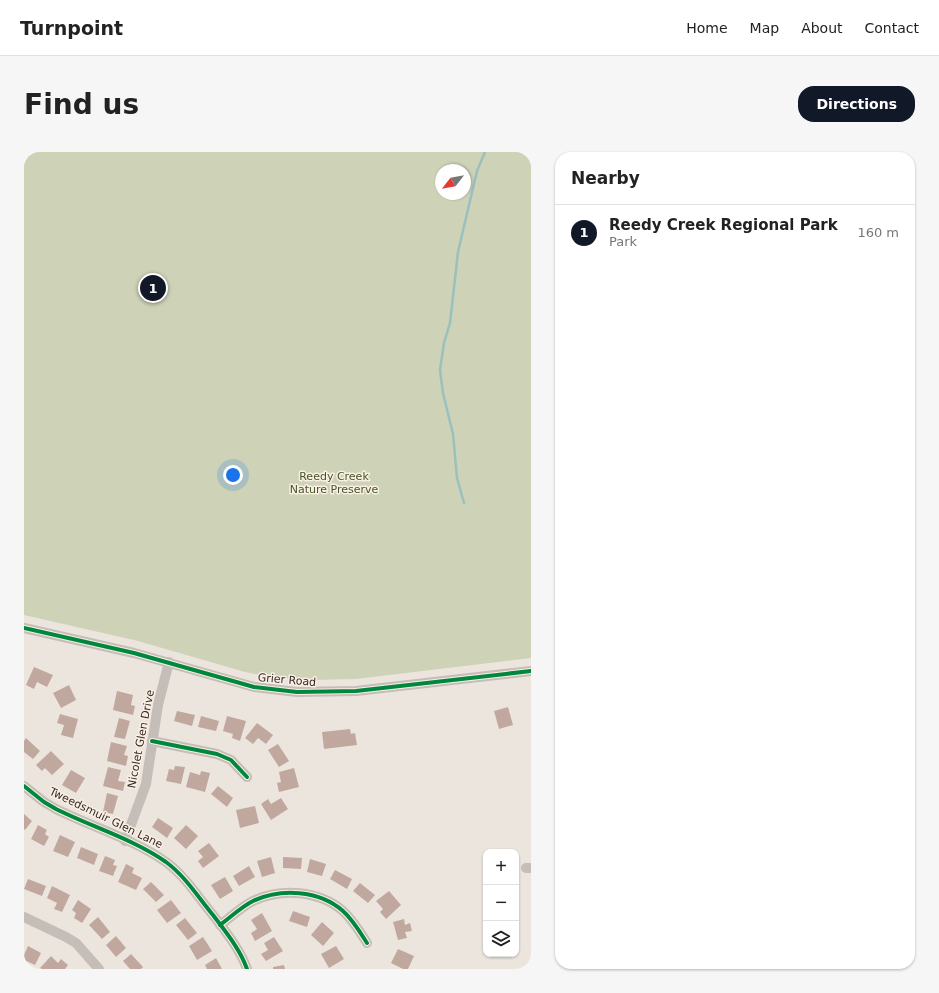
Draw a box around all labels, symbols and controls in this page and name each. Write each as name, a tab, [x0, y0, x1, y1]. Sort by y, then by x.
text: Turnpoint	[20, 17, 123, 39]
text: Home	[686, 20, 728, 36]
text: Map	[750, 20, 779, 36]
text: About	[801, 20, 843, 36]
text: Contact	[865, 20, 919, 36]
button: Directions	[798, 86, 915, 122]
text: Find us	[24, 88, 139, 121]
north arrow	[435, 164, 471, 200]
text: Nearby	[571, 168, 640, 188]
text: Reedy Creek Regional Park	[609, 216, 838, 234]
text: 1	[579, 225, 589, 240]
text: 160 m	[857, 225, 899, 240]
text: Park	[609, 234, 637, 249]
pin: 1	[140, 273, 166, 303]
your location	[223, 465, 243, 485]
park label: Reedy Creek Nature Preserve	[290, 470, 379, 496]
street label: Grier Road	[257, 671, 317, 689]
street label: Nicolet Glen Drive	[125, 689, 157, 789]
street label: Tweedsmuir Glen Lane	[46, 784, 165, 851]
map controls	[483, 849, 519, 957]
button: +	[483, 849, 519, 885]
button: −	[483, 885, 519, 921]
button: layers	[483, 921, 519, 957]

